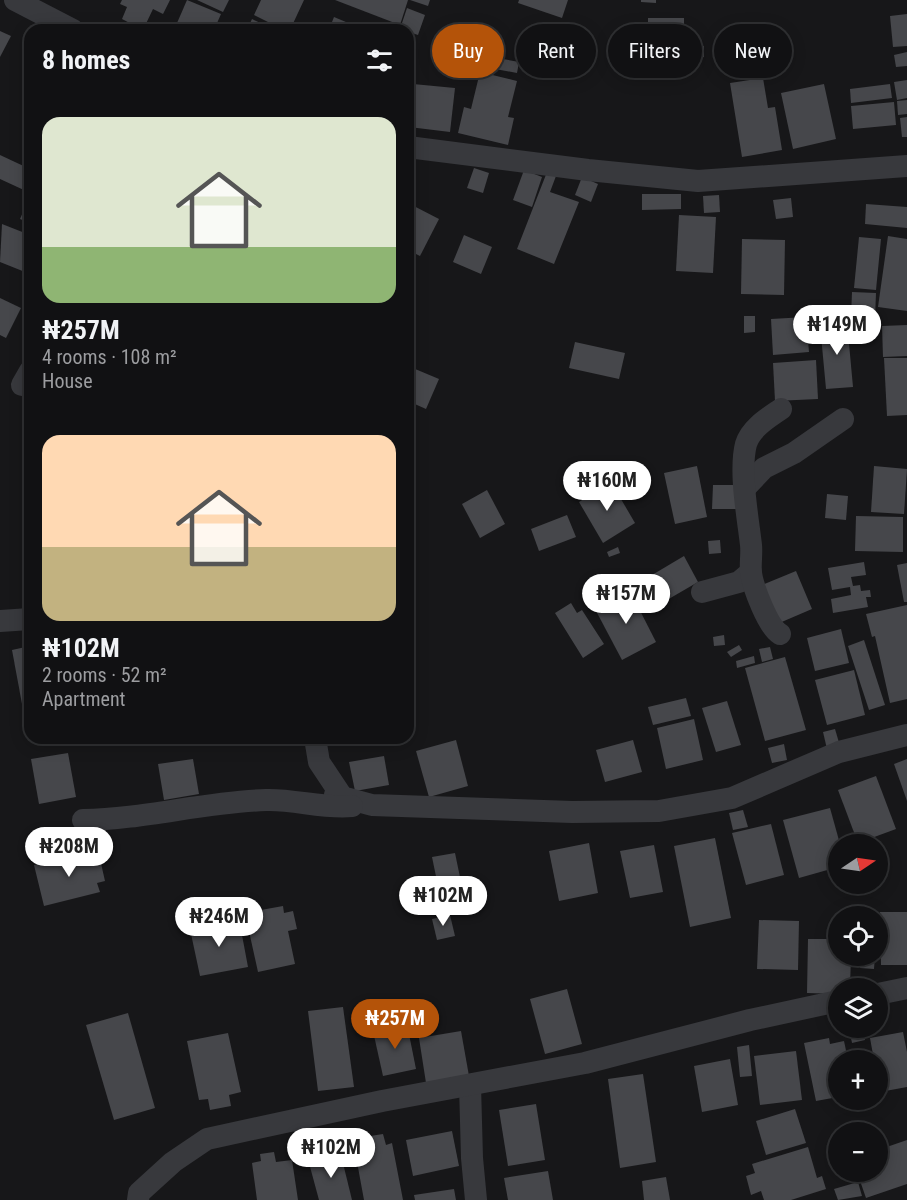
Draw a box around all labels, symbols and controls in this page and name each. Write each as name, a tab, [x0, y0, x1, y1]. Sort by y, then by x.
chip: Buy	[432, 24, 504, 78]
chip: Rent	[516, 24, 596, 78]
chip: Filters	[608, 24, 702, 78]
chip: New	[714, 24, 792, 78]
icon: filters	[363, 44, 396, 77]
text: 8 homes	[42, 45, 130, 75]
icon: home	[165, 156, 273, 264]
pin: ₦149M	[795, 305, 879, 356]
text: ₦149M	[807, 312, 867, 336]
text: ₦257M	[42, 315, 120, 345]
text: 4 rooms · 108 m²	[42, 345, 177, 369]
text: House	[42, 369, 93, 393]
pin: ₦160M	[565, 461, 649, 512]
text: ₦160M	[577, 468, 637, 492]
icon: home	[165, 474, 273, 582]
pin: ₦157M	[584, 574, 668, 625]
text: ₦157M	[596, 581, 656, 605]
text: ₦102M	[42, 633, 120, 663]
text: 2 rooms · 52 m²	[42, 663, 167, 687]
text: Apartment	[42, 687, 126, 711]
pin: ₦208M	[27, 827, 111, 878]
text: ₦208M	[39, 834, 99, 858]
north arrow	[828, 834, 888, 894]
map controls	[828, 834, 888, 1182]
pin: ₦102M	[401, 876, 485, 927]
text: ₦102M	[413, 883, 473, 907]
pin: ₦246M	[177, 897, 261, 948]
text: ₦246M	[189, 904, 249, 928]
button: locate	[828, 906, 888, 966]
button: layers	[828, 978, 888, 1038]
pin: ₦257M	[353, 999, 437, 1050]
text: ₦257M	[365, 1006, 425, 1030]
button: +	[828, 1050, 888, 1110]
button: −	[828, 1122, 888, 1182]
pin: ₦102M	[289, 1128, 373, 1179]
text: ₦102M	[301, 1135, 361, 1159]

